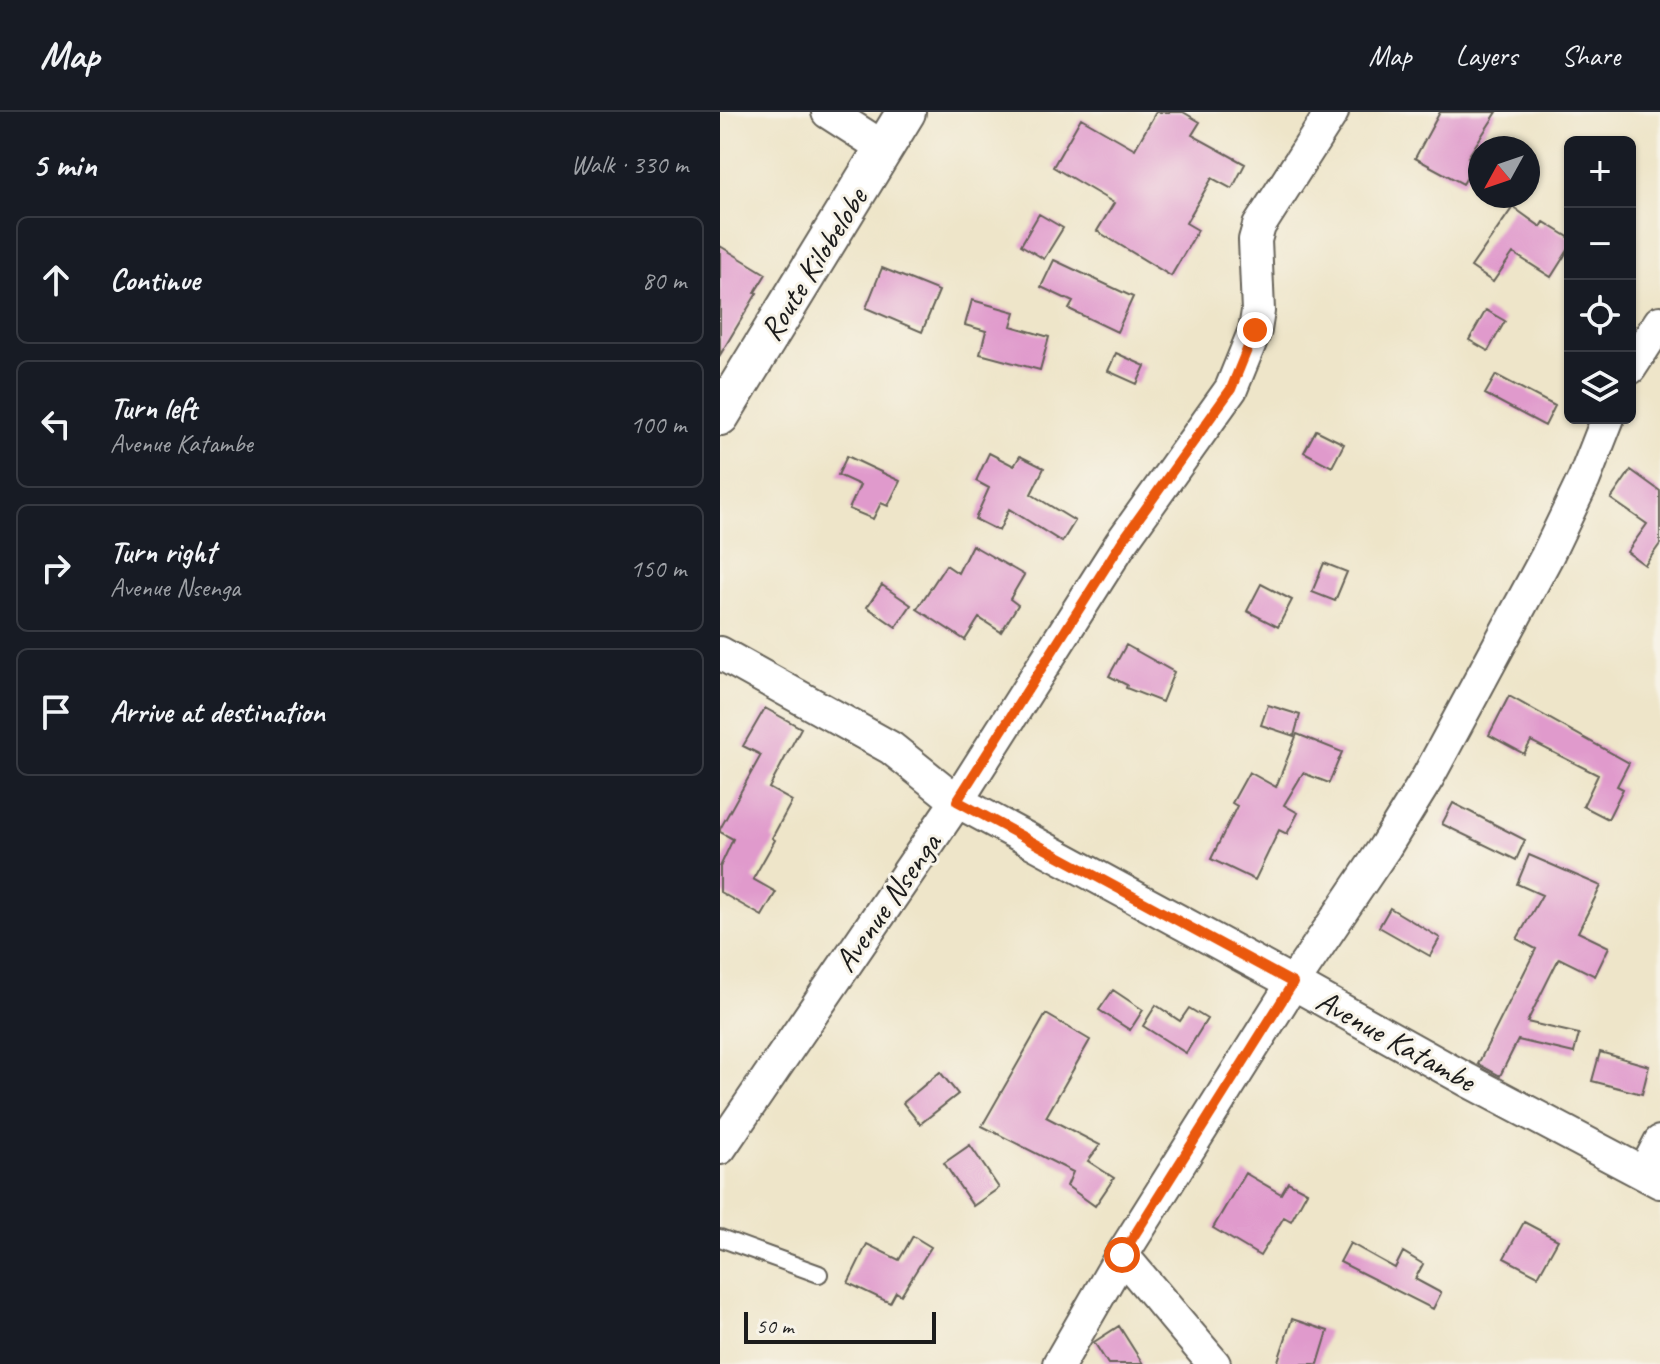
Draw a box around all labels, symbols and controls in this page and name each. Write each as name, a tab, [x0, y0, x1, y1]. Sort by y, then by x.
text: Map	[40, 32, 99, 79]
text: Map	[1369, 38, 1412, 73]
text: Layers	[1456, 38, 1517, 73]
text: Share	[1561, 38, 1620, 73]
north arrow	[1468, 136, 1540, 208]
map controls	[1564, 136, 1636, 424]
button: +	[1564, 136, 1636, 208]
text: 5 min	[32, 143, 97, 186]
text: Walk · 330 m	[571, 148, 688, 181]
street label: Route Kilobelobe	[750, 178, 878, 348]
button: −	[1564, 208, 1636, 280]
icon: ahead	[34, 258, 78, 302]
text: Continue	[110, 261, 200, 299]
text: 80 m	[642, 264, 686, 297]
button: locate	[1564, 280, 1636, 352]
route end	[1237, 312, 1273, 348]
button: layers	[1564, 352, 1636, 424]
text: Turn left	[110, 389, 197, 427]
icon: left	[34, 402, 78, 446]
text: 100 m	[630, 408, 686, 441]
text: Avenue Katambe	[110, 427, 253, 460]
text: Turn right	[110, 533, 215, 571]
icon: right	[34, 546, 78, 590]
text: 150 m	[630, 552, 686, 585]
text: Avenue Nsenga	[110, 571, 240, 604]
icon: arrive	[34, 690, 78, 734]
text: Arrive at destination	[110, 693, 325, 731]
street label: Avenue Nsenga	[825, 823, 951, 980]
street label: Avenue Katambe	[1309, 980, 1485, 1102]
route start	[1104, 1237, 1140, 1273]
scale bar	[744, 1308, 936, 1344]
text: 50 m	[756, 1312, 793, 1340]

